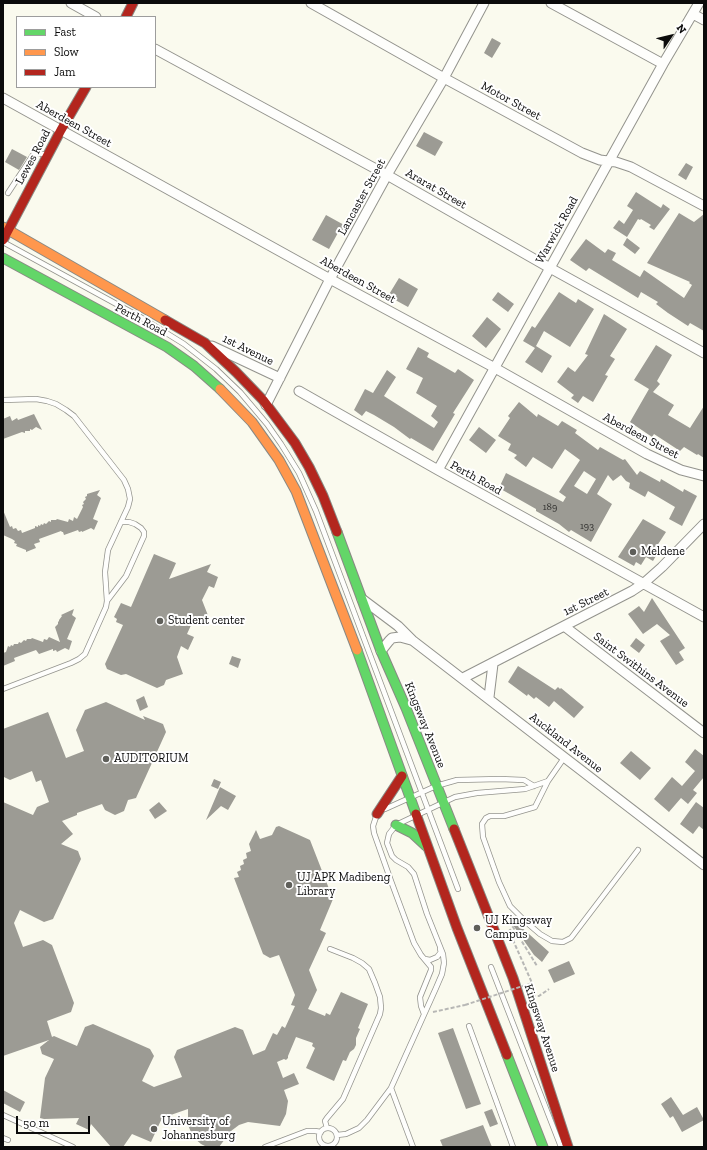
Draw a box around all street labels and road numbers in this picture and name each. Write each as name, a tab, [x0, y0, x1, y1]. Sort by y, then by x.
street label: Motor Street	[478, 79, 544, 123]
street label: Aberdeen Street	[34, 97, 114, 151]
street label: Lewes Road	[12, 127, 54, 187]
street label: Lancaster Street	[335, 156, 389, 238]
street label: Ararat Street	[403, 166, 469, 212]
street label: Warwick Road	[533, 194, 581, 266]
street label: Aberdeen Street	[318, 253, 398, 307]
street label: Perth Road	[112, 300, 170, 340]
street label: 1st Avenue	[220, 331, 276, 369]
street label: Aberdeen Street	[601, 410, 681, 462]
street label: Perth Road	[448, 458, 504, 498]
street label: 1st Street	[561, 585, 611, 619]
street label: Saint Swithins Avenue	[590, 629, 692, 711]
street label: Kingsway Avenue	[401, 680, 449, 770]
street label: Auckland Avenue	[526, 710, 606, 776]
street label: Kingsway Avenue	[521, 982, 563, 1074]

